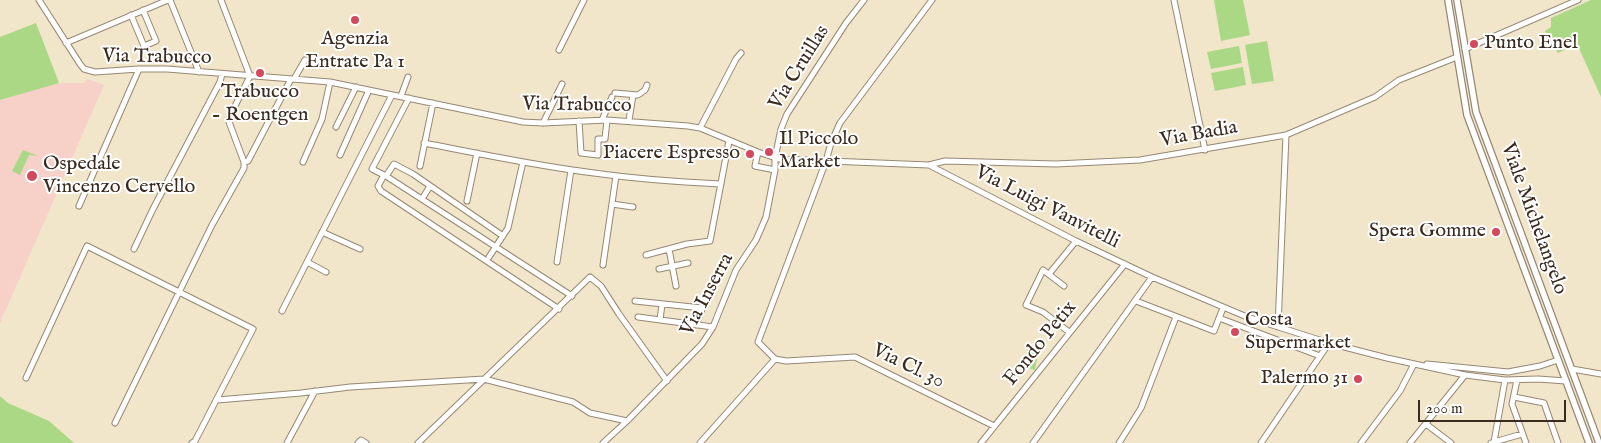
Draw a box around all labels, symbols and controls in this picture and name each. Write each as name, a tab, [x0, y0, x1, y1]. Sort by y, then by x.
marker: Agenzia Entrate Pa 1	[349, 14, 361, 26]
street label: Via Cruillas	[765, 21, 835, 115]
place label: Agenzia Entrate Pa 1	[305, 28, 405, 75]
place label: Punto Enel	[1484, 32, 1578, 56]
marker: Punto Enel	[1468, 38, 1480, 50]
street label: Via Trabucco	[102, 45, 212, 71]
marker: Trabucco - Roentgen	[254, 67, 266, 79]
place label: Trabucco - Roentgen	[212, 81, 308, 128]
street label: Via Trabucco	[522, 93, 632, 119]
street label: Via Badia	[1159, 116, 1239, 154]
place label: Il Piccolo Market	[779, 128, 858, 175]
street label: Viale Michelangelo	[1494, 140, 1572, 298]
place label: Piacere Espresso	[603, 142, 740, 166]
marker: Il Piccolo Market	[763, 146, 775, 158]
marker: Piacere Espresso	[744, 148, 756, 160]
place label: Ospedale Vincenzo Cervello	[43, 153, 195, 200]
street label: Via Luigi Vanvitelli	[971, 161, 1123, 255]
marker: Ospedale Vincenzo Cervello	[25, 169, 39, 183]
place label: Spera Gomme	[1369, 220, 1486, 244]
marker: Spera Gomme	[1490, 226, 1502, 238]
street label: Via Inserra	[676, 250, 740, 340]
street label: Fondo Petix	[1000, 297, 1082, 391]
place label: Costa Supermarket	[1245, 309, 1351, 356]
marker: Costa Supermarket	[1229, 326, 1241, 338]
street label: Via Cl. 30	[868, 339, 948, 395]
place label: Palermo 31	[1261, 367, 1348, 391]
marker: Palermo 31	[1352, 373, 1364, 385]
scale bar	[1421, 390, 1568, 422]
text: 200 m	[1426, 399, 1463, 418]

